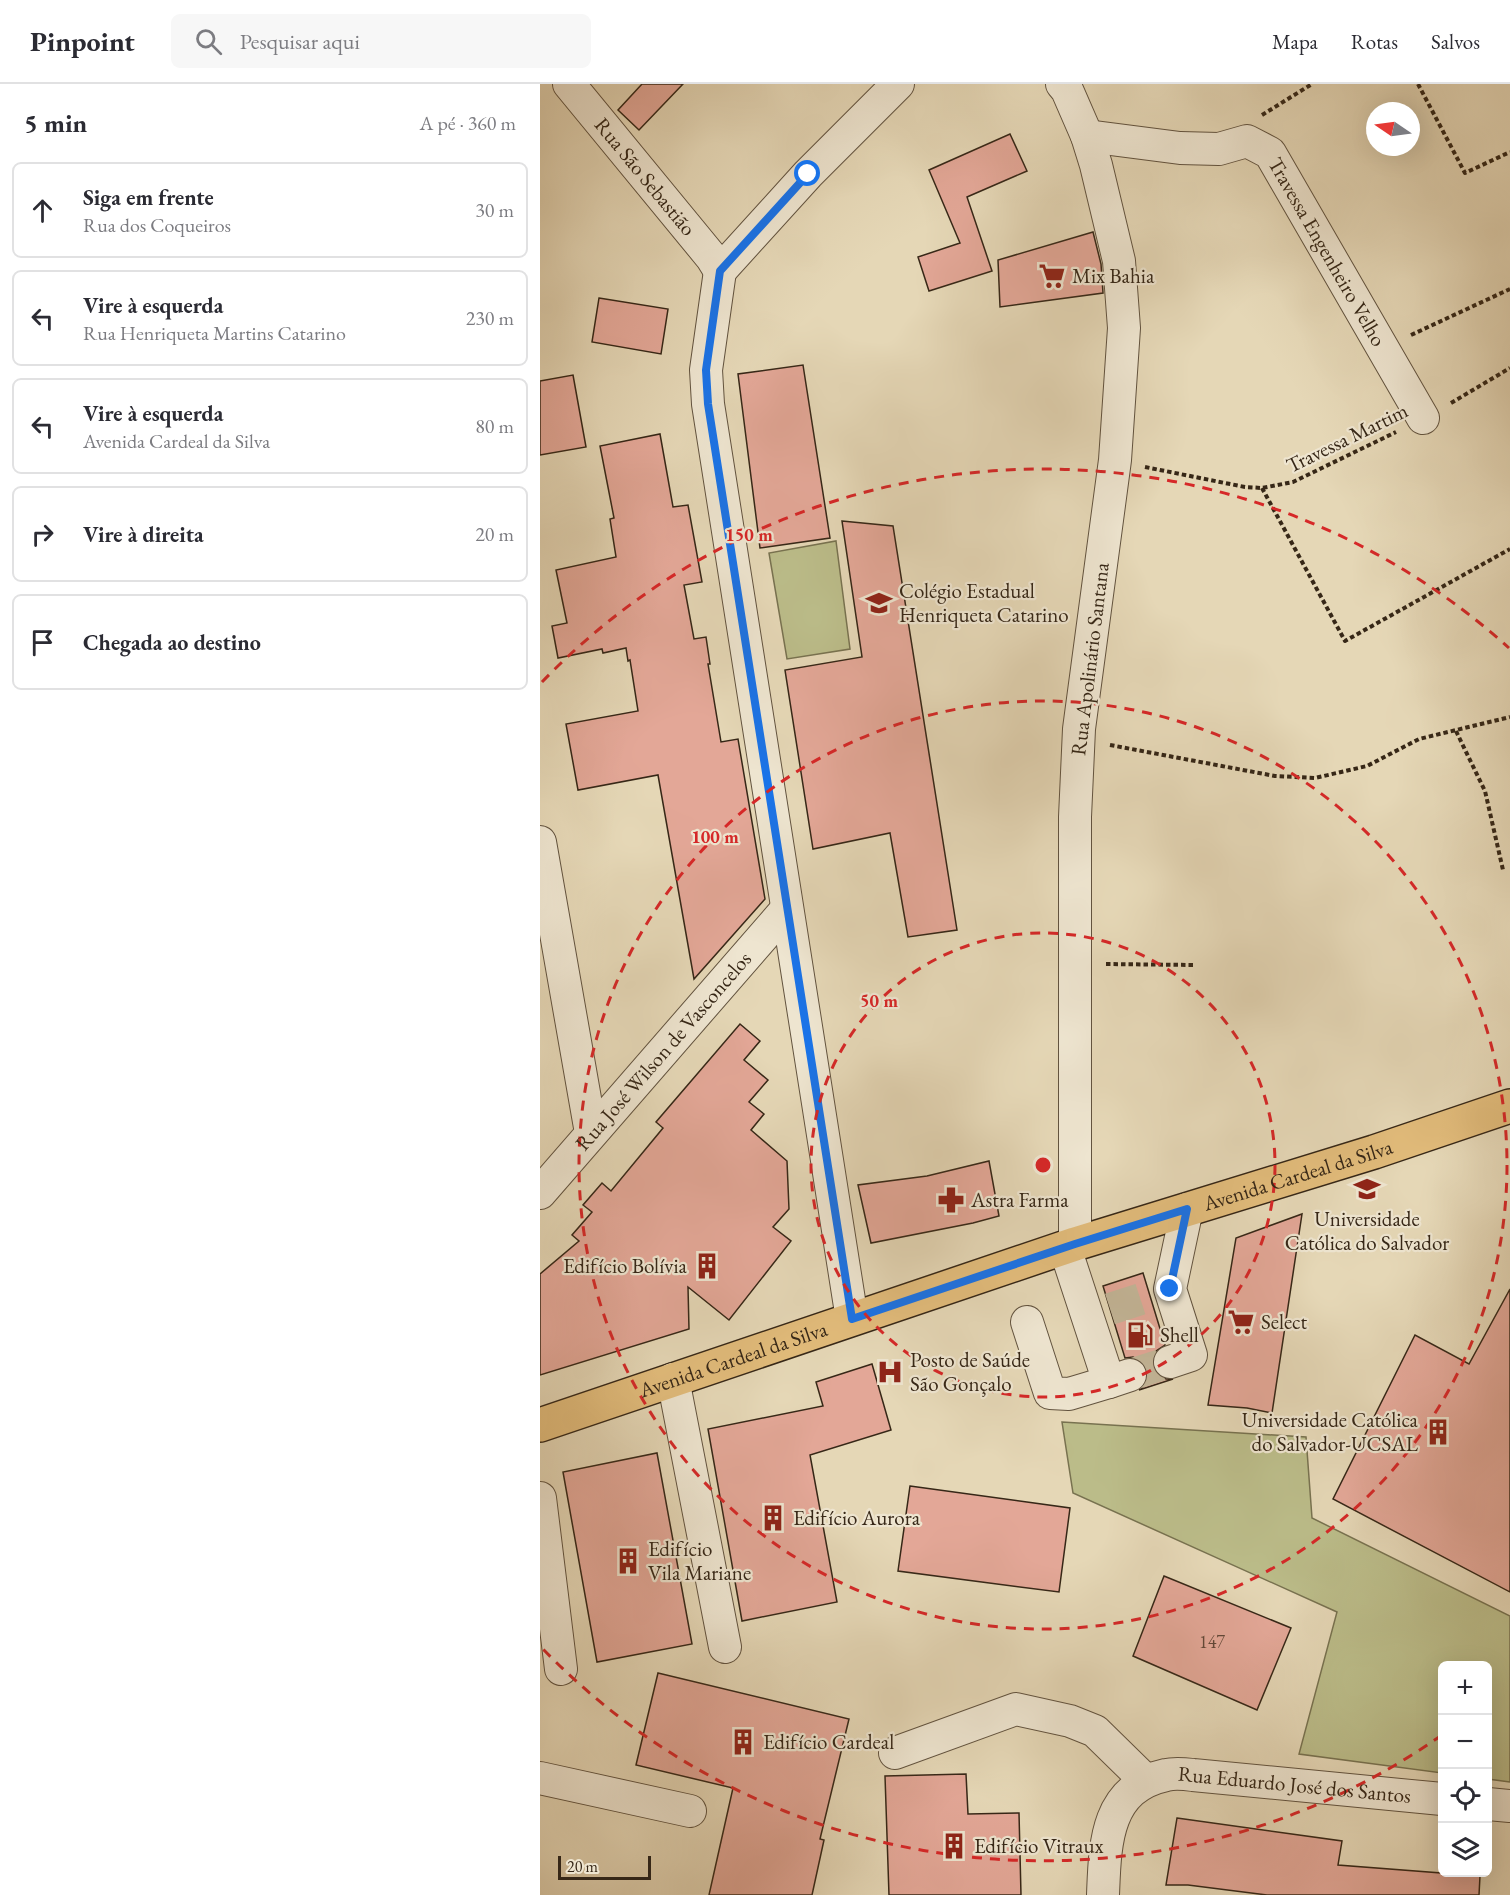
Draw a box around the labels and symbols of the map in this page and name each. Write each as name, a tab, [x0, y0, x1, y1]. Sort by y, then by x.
north arrow	[1366, 102, 1420, 156]
street label: Rua São Sebastião	[589, 112, 702, 241]
street label: Travessa Engenheiro Velho	[1262, 152, 1393, 351]
route start	[794, 160, 820, 186]
supermarket icon: Mix Bahia	[1037, 261, 1067, 291]
place label: Mix Bahia	[1072, 262, 1155, 289]
street label: Travessa Martim	[1282, 397, 1412, 479]
text: 150 m	[725, 523, 773, 546]
street label: Rua Apolinário Santana	[1064, 560, 1115, 757]
place label: Colégio Estadual Henriqueta Catarino	[899, 577, 1069, 628]
school or university icon: Colégio Estadual Henriqueta Catarino	[864, 588, 894, 618]
text: 100 m	[691, 825, 739, 848]
street label: Rua José Wilson de Vasconcelos	[569, 945, 757, 1156]
text: 50 m	[860, 989, 898, 1012]
street label: Avenida Cardeal da Silva	[1199, 1133, 1396, 1217]
centre of rings	[1033, 1155, 1053, 1175]
school or university icon: Universidade Católica do Salvador	[1352, 1174, 1382, 1204]
pharmacy icon: Astra Farma	[936, 1185, 966, 1215]
place label: Astra Farma	[970, 1186, 1069, 1213]
place label: Universidade Católica do Salvador	[1285, 1205, 1449, 1256]
building icon: Edifício Bolívia	[692, 1251, 722, 1281]
place label: Edifício Bolívia	[563, 1252, 688, 1279]
route end	[1156, 1275, 1182, 1301]
supermarket icon: Select	[1226, 1307, 1256, 1337]
place label: Select	[1261, 1308, 1308, 1335]
street label: Avenida Cardeal da Silva	[635, 1315, 831, 1404]
fuel station icon: Shell	[1125, 1320, 1155, 1350]
place label: Shell	[1160, 1321, 1199, 1348]
place label: Posto de Saúde São Gonçalo	[910, 1346, 1030, 1397]
hospital icon: Posto de Saúde São Gonçalo	[875, 1357, 905, 1387]
place label: Universidade Católica do Salvador-UCSAL	[1242, 1406, 1419, 1457]
building icon: Universidade Católica do Salvador-UCSAL	[1423, 1417, 1453, 1447]
building icon: Edifício Aurora	[758, 1503, 788, 1533]
place label: Edifício Aurora	[793, 1504, 921, 1531]
place label: Edifício Vila Mariane	[648, 1535, 751, 1586]
building icon: Edifício Vila Mariane	[613, 1546, 643, 1576]
house number: 147	[1199, 1630, 1225, 1653]
building icon: Edifício Cardeal	[728, 1727, 758, 1757]
place label: Edifício Cardeal	[763, 1728, 894, 1755]
street label: Rua Eduardo José dos Santos	[1177, 1760, 1413, 1809]
building icon: Edifício Vitraux	[939, 1831, 969, 1861]
place label: Edifício Vitraux	[974, 1832, 1104, 1859]
scale bar	[558, 1853, 651, 1880]

